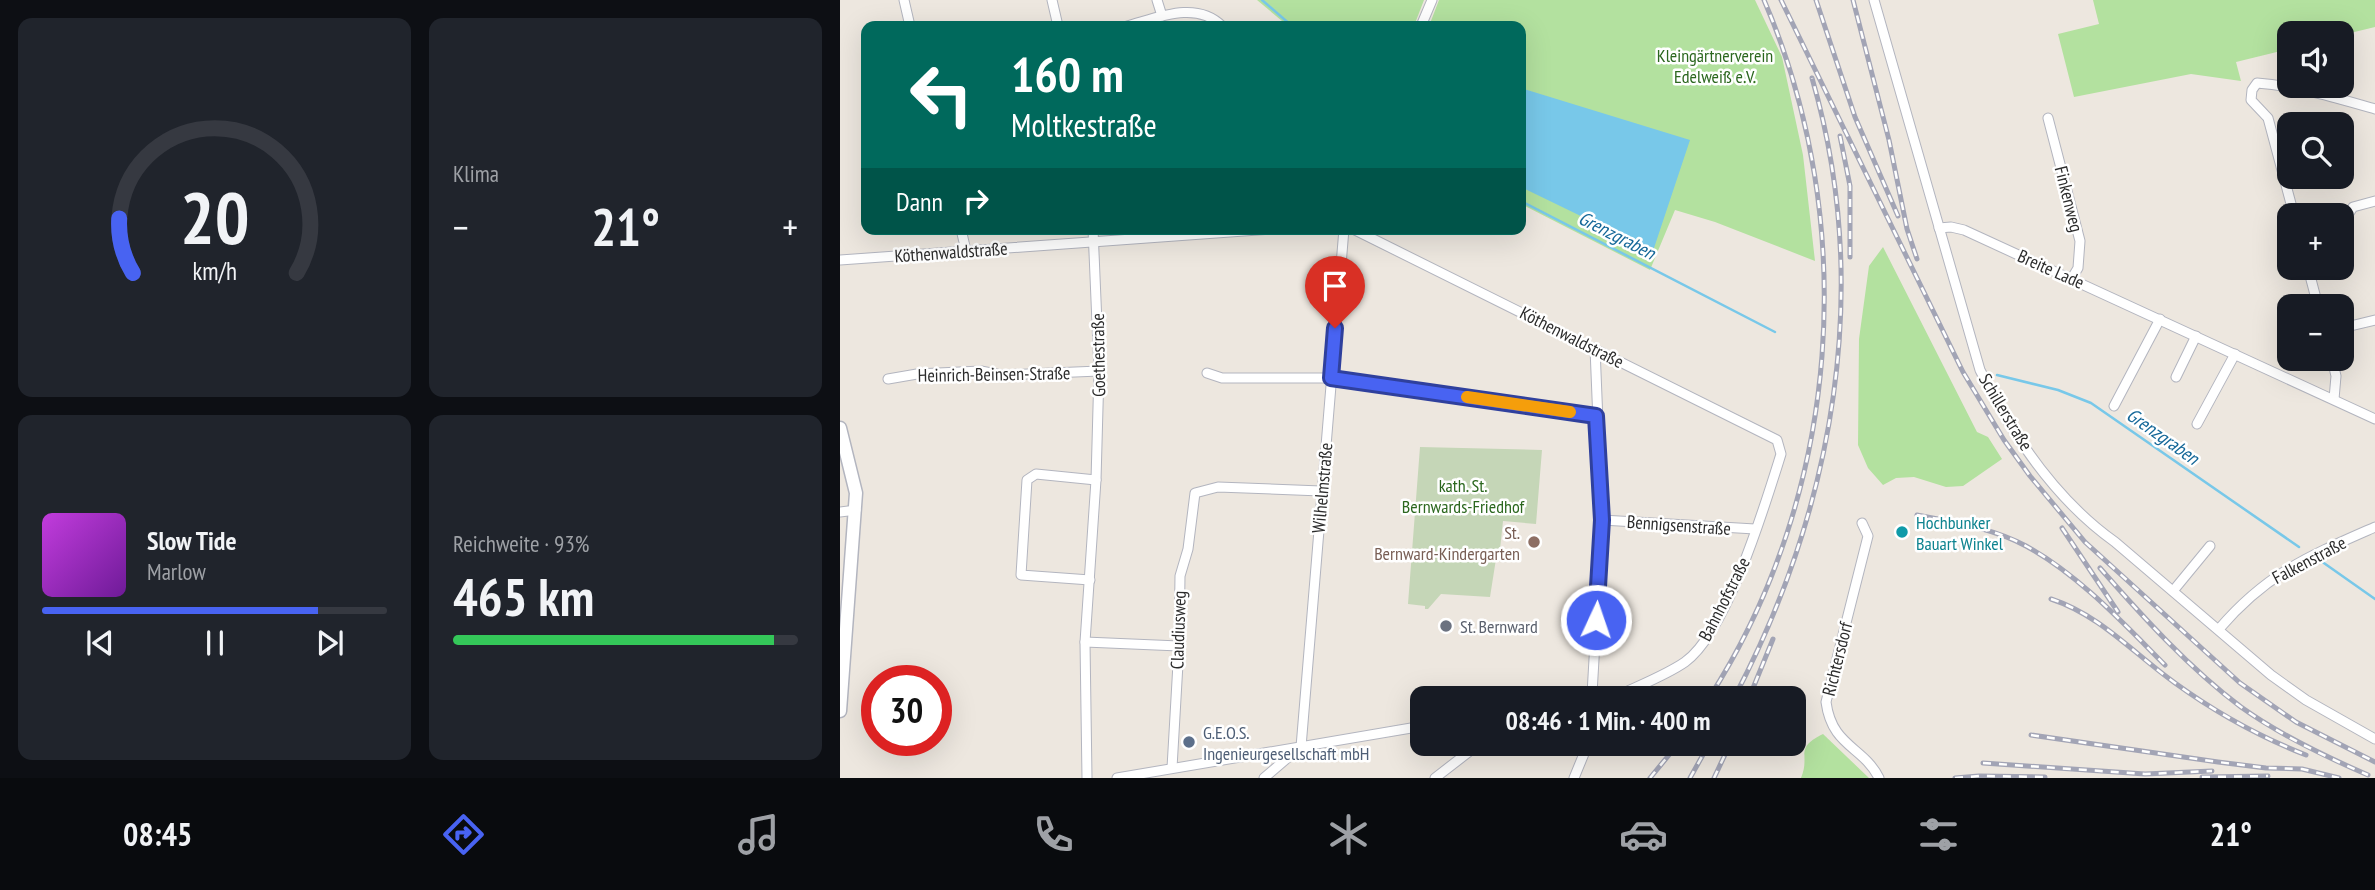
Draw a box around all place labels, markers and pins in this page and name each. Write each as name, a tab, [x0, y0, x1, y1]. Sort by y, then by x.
pin	[1305, 256, 1365, 328]
place label: Hochbunker Bauart Winkel	[1916, 511, 2004, 555]
place label: St. Bernward-Kindergarten	[1374, 521, 1520, 565]
marker: Hochbunker Bauart Winkel	[1894, 524, 1910, 540]
marker: St. Bernward-Kindergarten	[1526, 534, 1542, 550]
place label: St. Bernward	[1460, 615, 1538, 638]
marker: St. Bernward	[1438, 618, 1454, 634]
place label: G.E.O.S. Ingenieurgesellschaft mbH	[1203, 721, 1369, 765]
marker: G.E.O.S. Ingenieurgesellschaft mbH	[1181, 734, 1197, 750]

